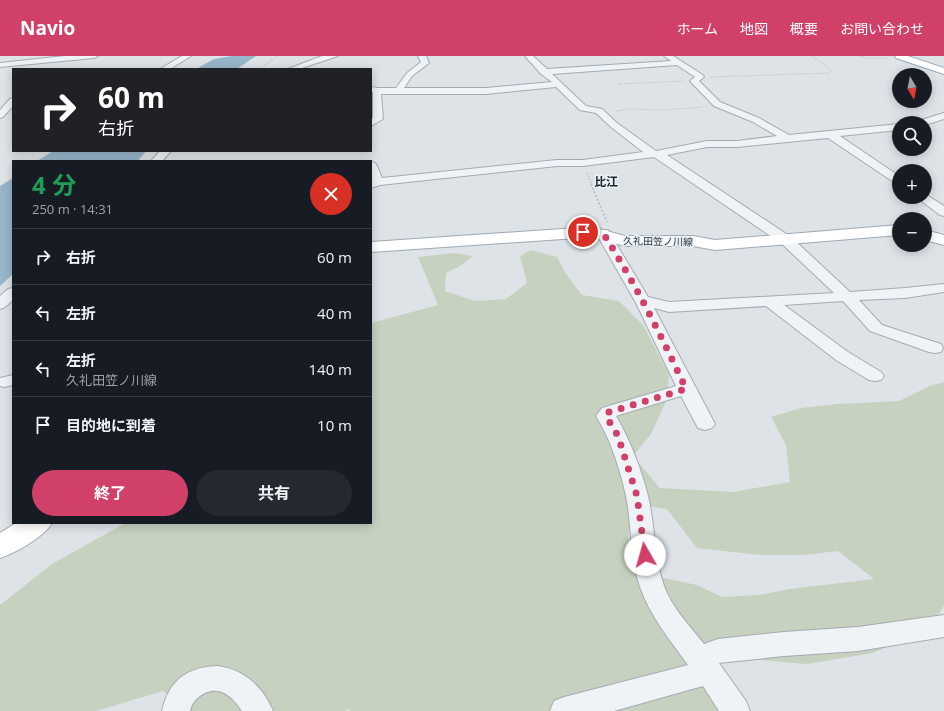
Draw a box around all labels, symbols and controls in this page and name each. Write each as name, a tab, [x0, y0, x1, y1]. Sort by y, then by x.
text: Navio	[20, 15, 75, 41]
text: ホーム	[676, 19, 718, 38]
text: 地図	[740, 19, 768, 38]
text: 概要	[790, 19, 818, 38]
text: お問い合わせ	[840, 19, 924, 38]
north arrow	[892, 68, 932, 108]
map controls	[892, 68, 932, 252]
text: 60 m	[98, 78, 165, 116]
icon: right	[32, 84, 84, 136]
text: 右折	[98, 116, 134, 140]
button: search	[892, 116, 932, 156]
button: +	[892, 164, 932, 204]
text: 4 分	[32, 168, 76, 201]
button: close	[310, 173, 352, 215]
district label: 比江	[594, 173, 618, 190]
text: 250 m · 14:31	[32, 200, 113, 218]
button: −	[892, 212, 932, 252]
pin	[566, 215, 600, 249]
icon: arrive	[572, 221, 594, 243]
street label: 久礼田笠ノ川線	[623, 233, 693, 249]
icon: right	[32, 246, 54, 268]
text: 右折	[66, 247, 96, 267]
text: 60 m	[317, 247, 352, 267]
icon: left	[32, 302, 54, 324]
text: 左折	[66, 303, 96, 323]
text: 40 m	[317, 303, 352, 323]
text: 左折	[66, 350, 96, 370]
icon: left	[32, 358, 54, 380]
text: 140 m	[308, 359, 352, 379]
text: 久礼田笠ノ川線	[66, 371, 157, 389]
icon: arrive	[32, 414, 54, 436]
text: 目的地に到着	[66, 415, 156, 435]
text: 10 m	[317, 415, 352, 435]
button: 終了	[32, 470, 188, 516]
button: 共有	[196, 470, 352, 516]
position arrow	[624, 534, 666, 576]

